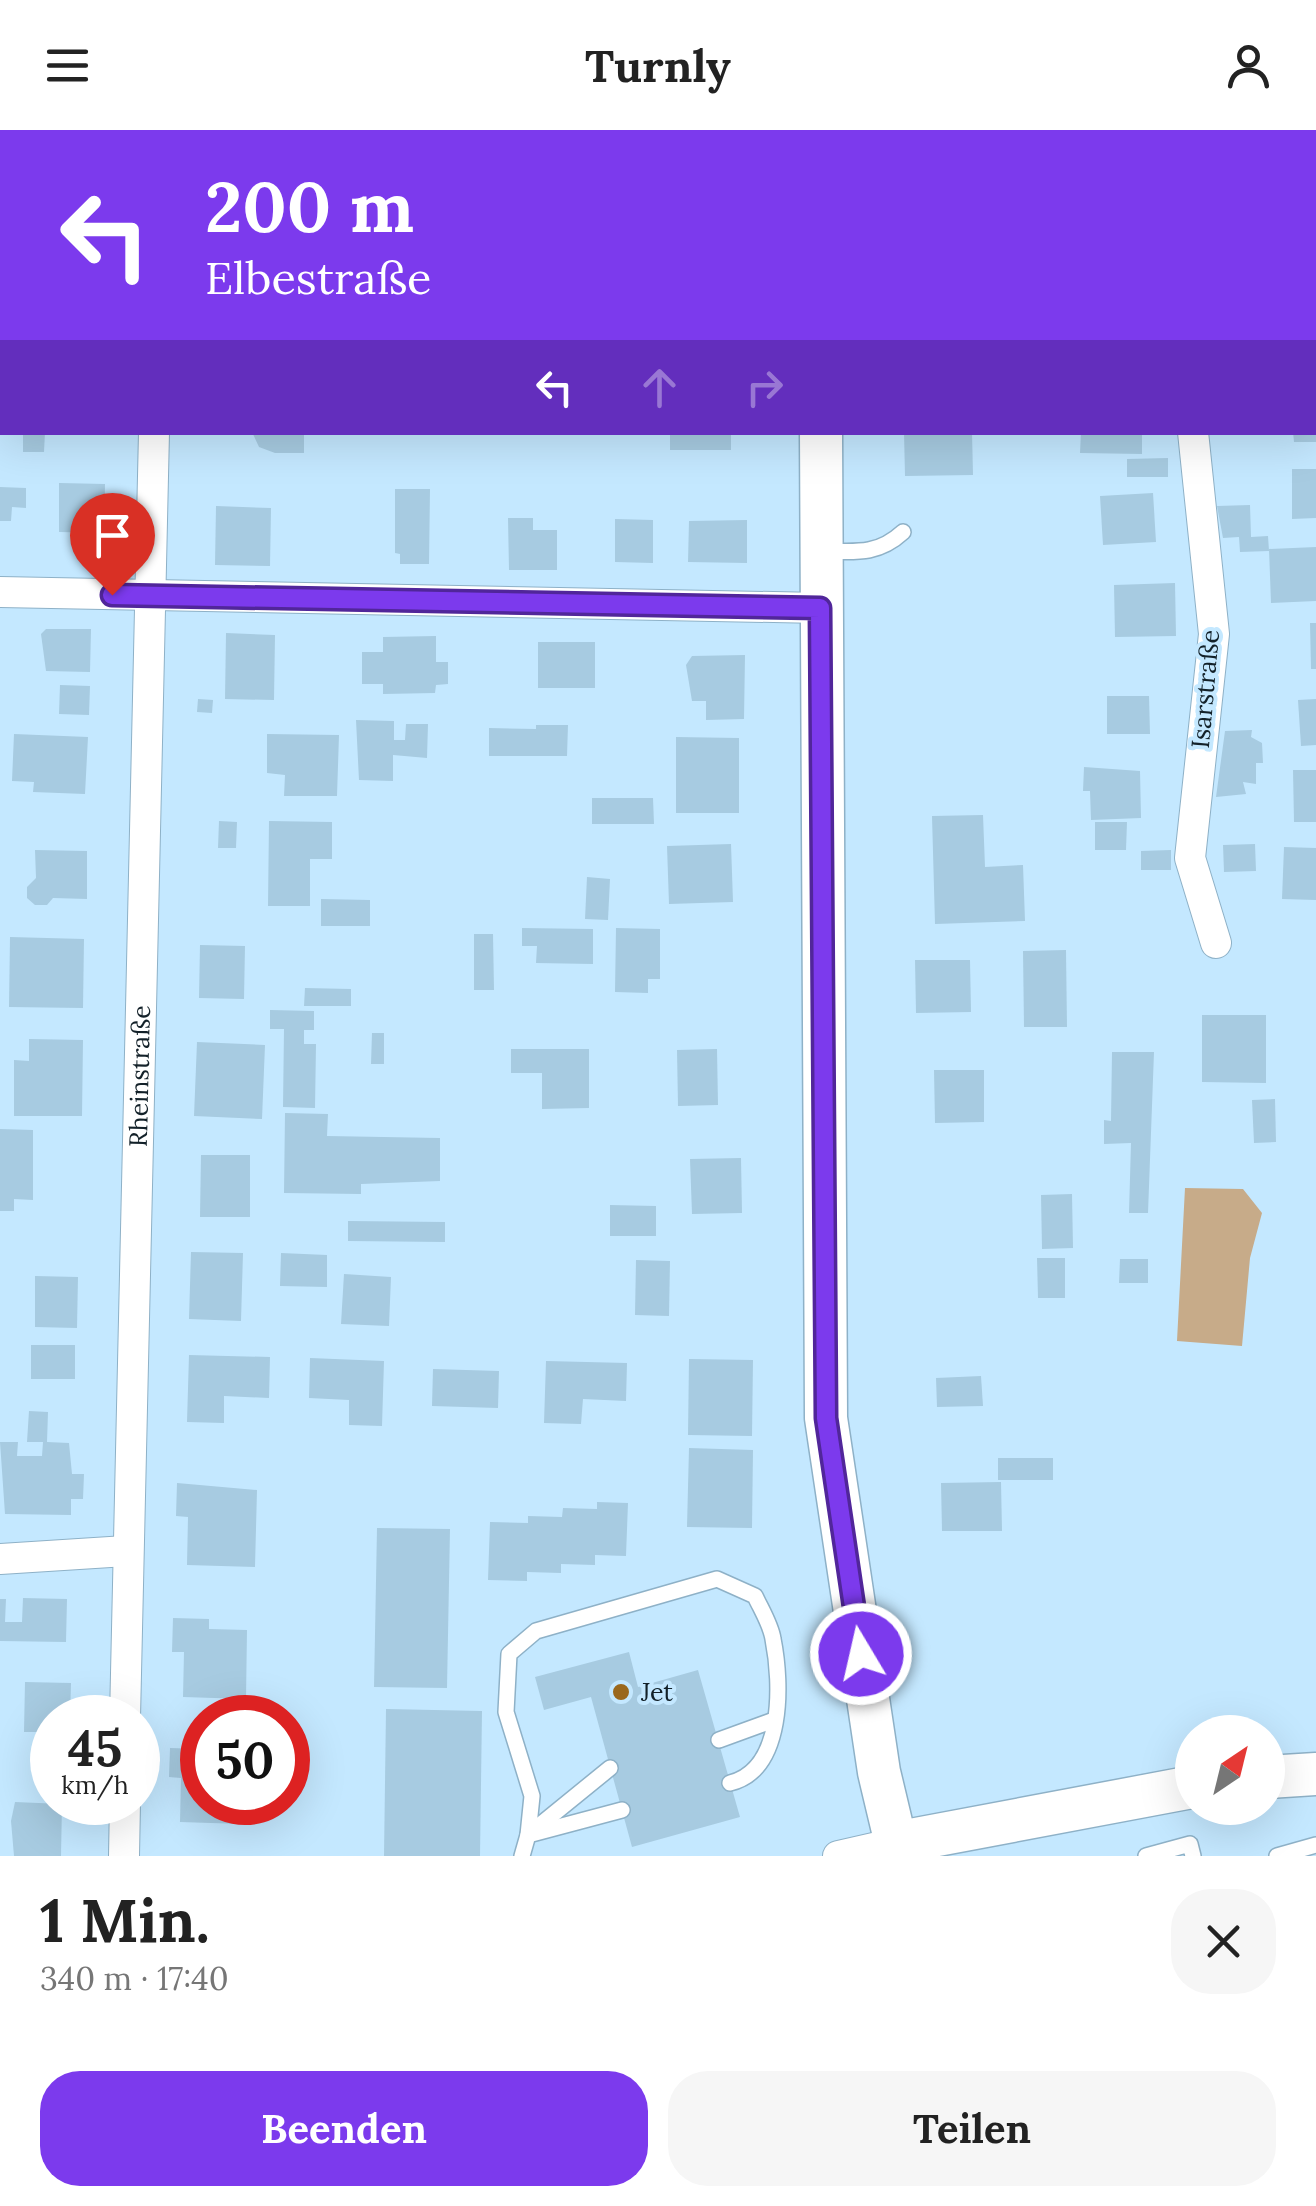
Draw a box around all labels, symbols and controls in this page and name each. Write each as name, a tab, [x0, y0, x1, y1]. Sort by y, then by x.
text: Turnly	[585, 37, 731, 94]
icon: menu	[40, 38, 95, 93]
icon: person	[1221, 38, 1276, 93]
text: 200 m	[205, 162, 414, 251]
icon: left	[40, 170, 170, 300]
text: Elbestraße	[205, 249, 432, 306]
icon: left	[527, 360, 582, 415]
icon: ahead	[632, 360, 687, 415]
icon: right	[737, 360, 792, 415]
pin	[70, 493, 155, 596]
icon: arrive	[85, 508, 140, 563]
street label: Isarstraße	[1184, 628, 1226, 750]
street label: Rheinstraße	[122, 1005, 157, 1147]
position arrow	[809, 1602, 913, 1706]
place label: Jet	[640, 1676, 673, 1708]
marker: Jet	[610, 1681, 632, 1703]
speed limit sign: 50	[180, 1695, 310, 1825]
north arrow	[1175, 1715, 1285, 1825]
map controls	[1175, 1715, 1285, 1825]
text: 45	[68, 1716, 122, 1780]
text: km/h	[61, 1769, 129, 1801]
text: 1 Min.	[40, 1882, 210, 1958]
button: close	[1171, 1889, 1276, 1994]
text: 340 m · 17:40	[40, 1958, 229, 1999]
button: Beenden	[40, 2071, 648, 2186]
button: Teilen	[668, 2071, 1276, 2186]

